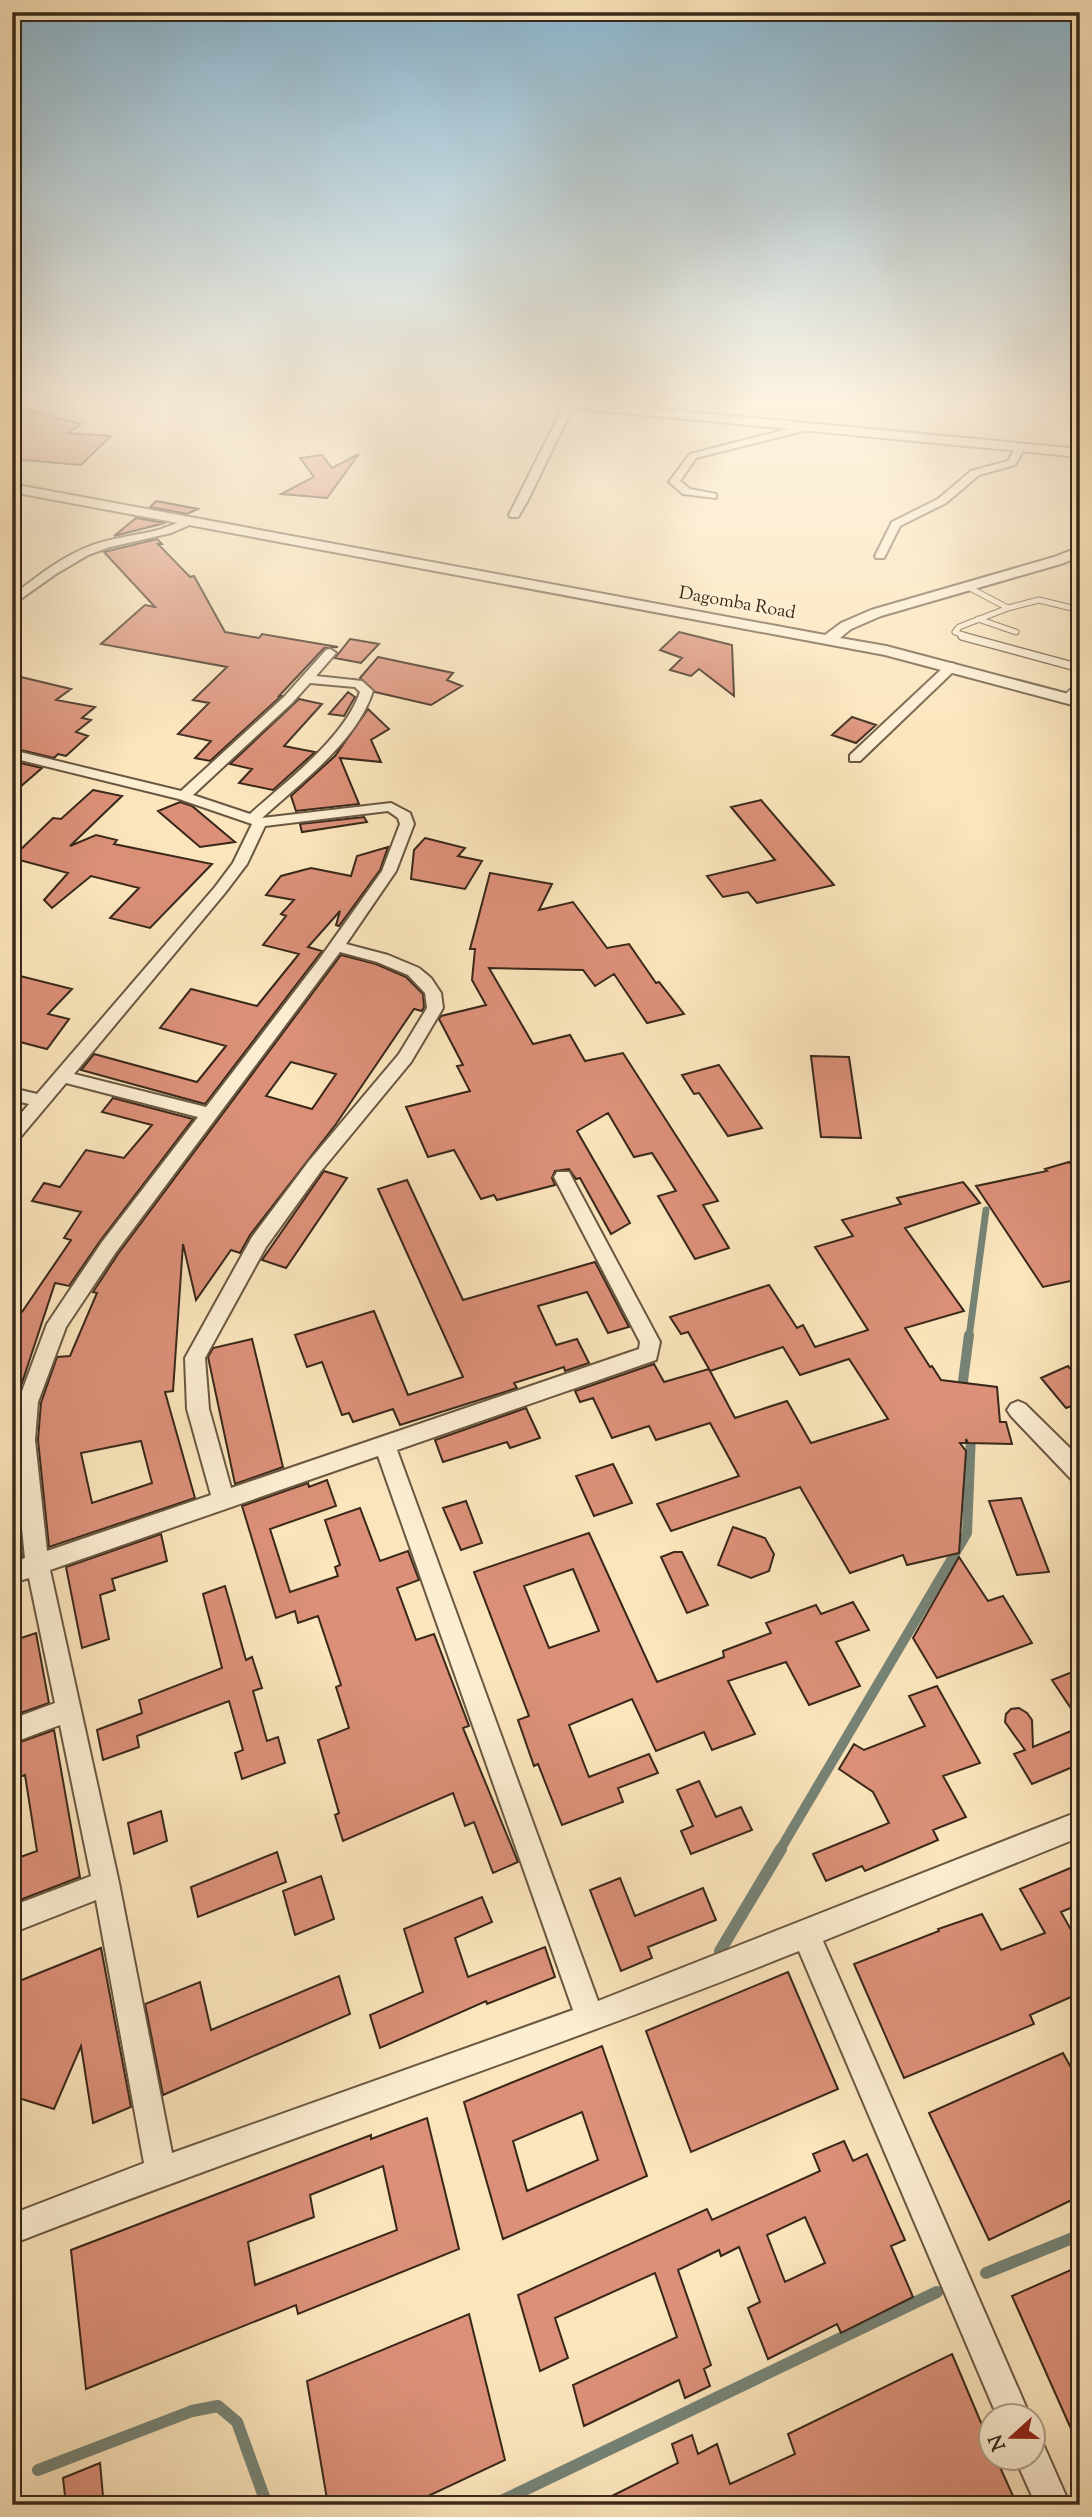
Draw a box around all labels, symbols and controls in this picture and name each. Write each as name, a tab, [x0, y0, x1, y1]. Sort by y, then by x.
street label: Dagomba Road	[677, 581, 797, 627]
north arrow	[976, 2402, 1046, 2472]
text: N	[983, 2430, 1014, 2454]

